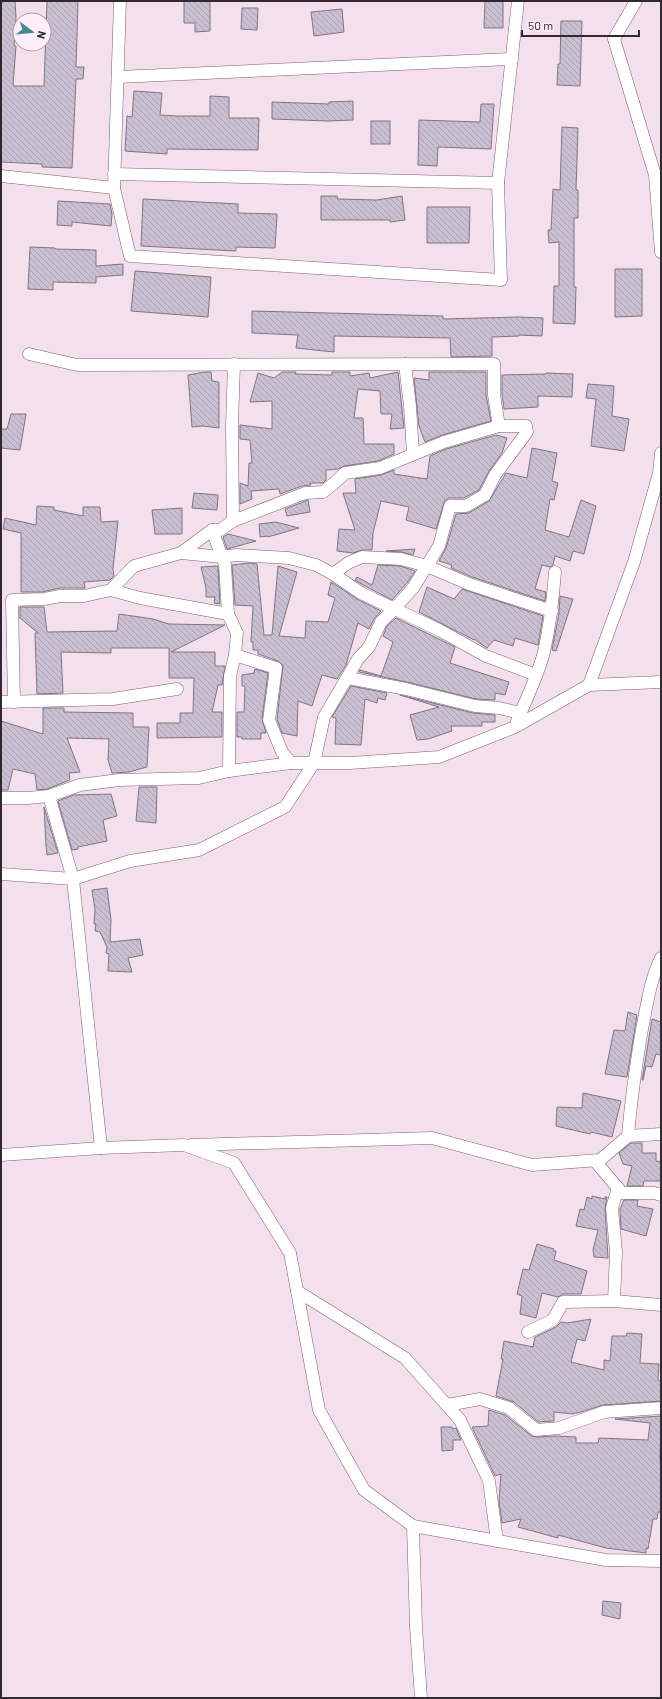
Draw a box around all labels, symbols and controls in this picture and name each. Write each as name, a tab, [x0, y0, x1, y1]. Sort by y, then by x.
north arrow	[12, 12, 52, 52]
scale bar	[522, 12, 639, 38]
text: 50 m	[528, 18, 553, 32]
text: N	[35, 30, 49, 40]

